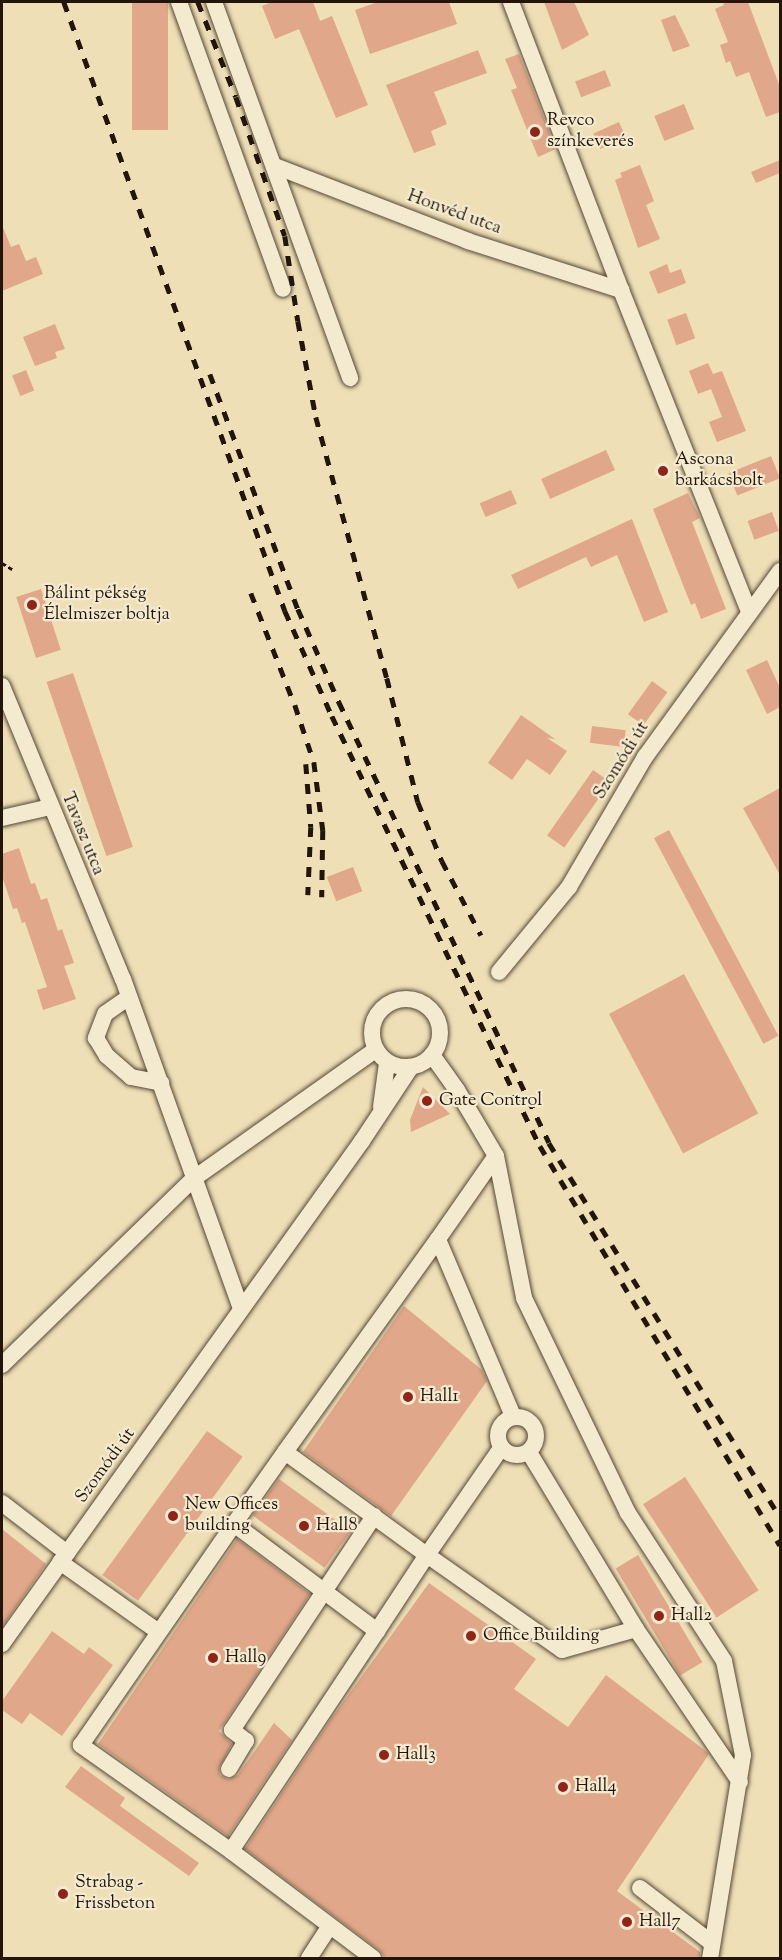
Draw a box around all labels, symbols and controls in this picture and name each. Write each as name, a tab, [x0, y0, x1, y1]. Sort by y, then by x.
place label: Revco színkeverés	[547, 111, 634, 154]
marker: Revco színkeverés	[528, 125, 542, 139]
street label: Honvéd utca	[404, 186, 504, 240]
place label: Ascona barkácsbolt	[675, 450, 763, 492]
marker: Ascona barkácsbolt	[656, 464, 670, 478]
place label: Bálint pékség Élelmiszer boltja	[44, 584, 170, 626]
marker: Bálint pékség Élelmiszer boltja	[25, 598, 39, 612]
street label: Szomódi út	[590, 718, 654, 804]
street label: Tavasz utca	[56, 789, 108, 879]
place label: Gate Control	[439, 1090, 542, 1112]
marker: Gate Control	[420, 1094, 434, 1108]
place label: Hall1	[420, 1386, 459, 1408]
marker: Hall1	[401, 1390, 415, 1404]
street label: Szomódi út	[72, 1424, 140, 1508]
place label: New Offices building	[185, 1495, 278, 1538]
marker: New Offices building	[166, 1509, 180, 1523]
place label: Hall8	[316, 1515, 358, 1537]
marker: Hall8	[297, 1519, 311, 1533]
place label: Hall2	[671, 1605, 712, 1627]
marker: Hall2	[652, 1609, 666, 1623]
place label: Office Building	[483, 1625, 599, 1647]
marker: Office Building	[464, 1629, 478, 1643]
place label: Hall9	[225, 1647, 266, 1669]
marker: Hall9	[206, 1651, 220, 1665]
place label: Hall3	[396, 1744, 436, 1766]
marker: Hall3	[377, 1748, 391, 1762]
place label: Hall4	[575, 1776, 617, 1798]
marker: Hall4	[556, 1780, 570, 1794]
place label: Strabag - Frissbeton	[75, 1873, 155, 1916]
marker: Strabag - Frissbeton	[56, 1887, 70, 1901]
place label: Hall7	[639, 1911, 681, 1933]
marker: Hall7	[620, 1915, 634, 1929]

